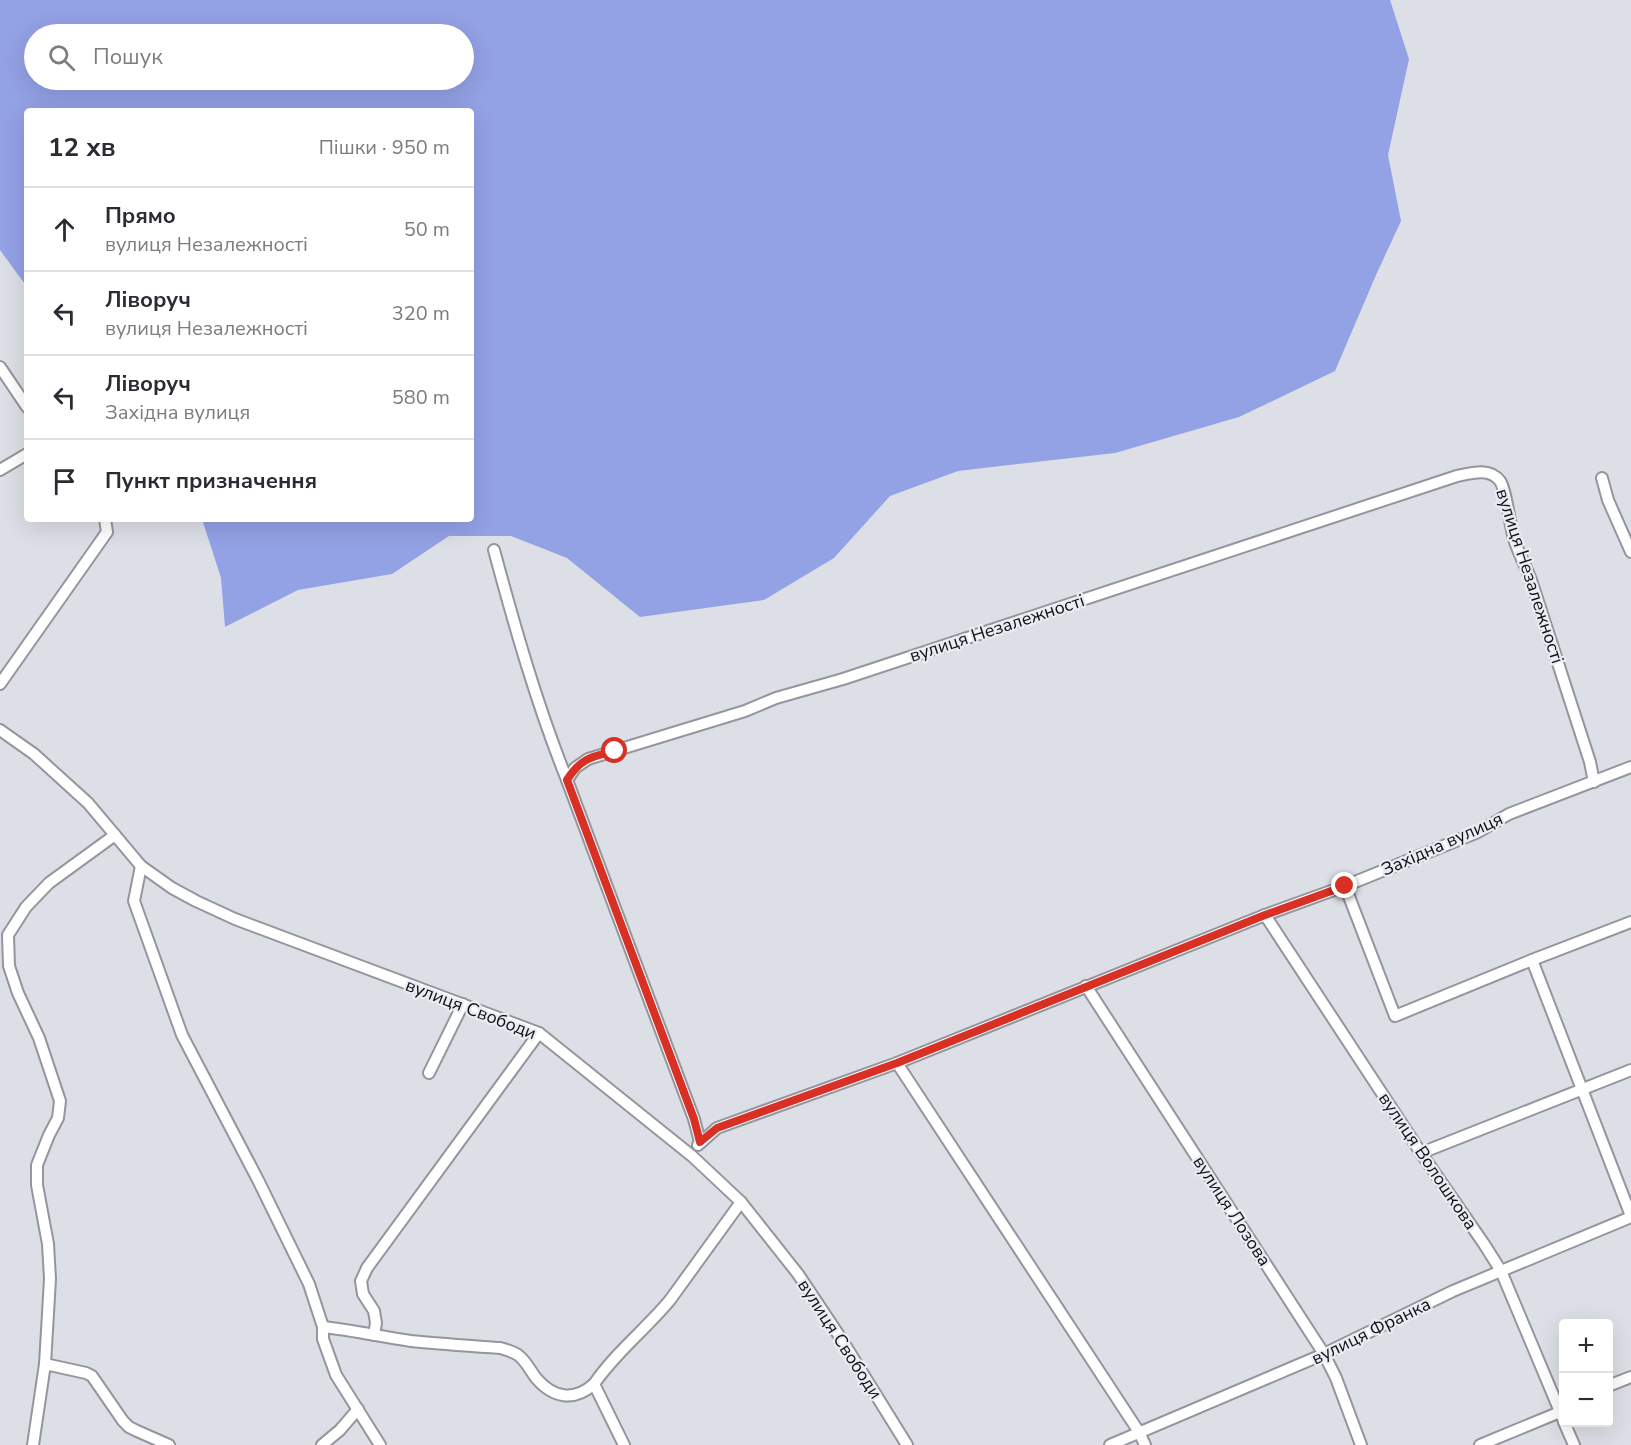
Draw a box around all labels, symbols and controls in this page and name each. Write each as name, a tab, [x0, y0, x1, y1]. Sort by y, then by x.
search box	[24, 24, 474, 90]
icon: search	[45, 41, 78, 74]
text: Пошук	[93, 42, 163, 72]
text: 12 хв	[48, 130, 116, 165]
text: Пішки · 950 m	[319, 134, 450, 161]
text: Прямо	[105, 201, 176, 231]
icon: ahead	[48, 213, 81, 246]
text: 50 m	[404, 216, 450, 243]
text: вулиця Незалежності	[105, 231, 308, 258]
text: Ліворуч	[105, 285, 191, 315]
icon: left	[48, 297, 81, 330]
text: 320 m	[392, 300, 450, 327]
text: вулиця Незалежності	[105, 315, 308, 342]
text: Ліворуч	[105, 369, 191, 399]
icon: left	[48, 381, 81, 414]
text: 580 m	[392, 384, 450, 411]
text: Західна вулиця	[105, 399, 250, 426]
icon: arrive	[48, 465, 81, 498]
text: Пункт призначення	[105, 466, 317, 496]
street label: вулиця Незалежності	[1490, 485, 1570, 667]
street label: вулиця Незалежності	[906, 588, 1088, 668]
route start	[601, 737, 627, 763]
street label: Західна вулиця	[1377, 806, 1507, 882]
route end	[1331, 872, 1357, 898]
street label: вулиця Свободи	[402, 973, 540, 1045]
street label: вулиця Волошкова	[1373, 1088, 1483, 1234]
street label: вулиця Лозова	[1187, 1151, 1277, 1271]
street label: вулиця Свободи	[792, 1274, 888, 1404]
street label: вулиця Франка	[1307, 1292, 1435, 1370]
map controls	[1559, 1319, 1613, 1427]
button: +	[1559, 1319, 1613, 1373]
button: −	[1559, 1373, 1613, 1427]

